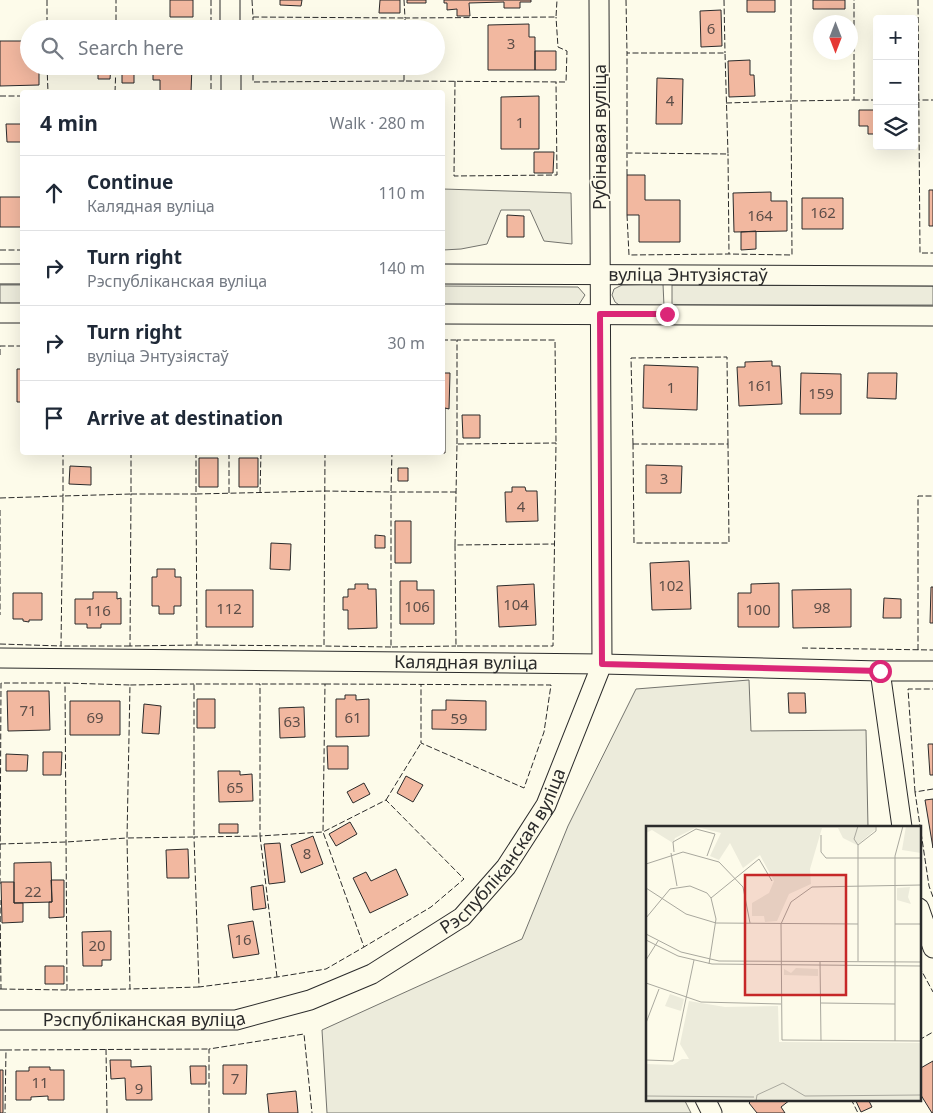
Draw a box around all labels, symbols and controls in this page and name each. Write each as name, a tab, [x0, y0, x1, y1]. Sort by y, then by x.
north arrow	[813, 15, 858, 60]
map controls	[873, 15, 918, 150]
button: +	[873, 15, 918, 60]
house number: 6	[707, 18, 715, 38]
search box	[20, 20, 445, 75]
house number: 3	[507, 33, 515, 53]
icon: search	[38, 34, 66, 62]
text: Search here	[78, 35, 184, 61]
button: −	[873, 60, 918, 105]
street label: Рубінавая вуліца	[587, 64, 611, 210]
house number: 4	[666, 90, 675, 110]
button: layers	[873, 105, 918, 150]
text: 4 min	[40, 109, 98, 137]
text: Walk · 280 m	[330, 112, 425, 134]
house number: 1	[516, 112, 524, 132]
text: Continue	[87, 169, 173, 195]
icon: ahead	[40, 179, 68, 207]
text: 110 m	[378, 182, 425, 204]
text: Калядная вуліца	[87, 195, 215, 217]
house number: 162	[810, 202, 836, 222]
house number: 164	[747, 205, 773, 225]
text: Turn right	[87, 244, 182, 270]
icon: right	[40, 254, 68, 282]
text: 140 m	[378, 257, 425, 279]
street label: вуліца Энтузіястаў	[608, 262, 769, 286]
text: Рэспубліканская вуліца	[87, 270, 267, 292]
route end	[656, 303, 679, 326]
text: Turn right	[87, 319, 182, 345]
icon: right	[40, 329, 68, 357]
text: 30 m	[388, 332, 425, 354]
text: вуліца Энтузіястаў	[87, 345, 229, 367]
house number: 161	[747, 375, 773, 395]
house number: 1	[667, 377, 675, 397]
house number: 159	[808, 383, 834, 403]
icon: arrive	[40, 404, 68, 432]
text: Arrive at destination	[87, 405, 283, 431]
house number: 3	[660, 468, 668, 488]
house number: 4	[517, 496, 526, 516]
house number: 102	[658, 575, 684, 595]
house number: 104	[503, 594, 529, 614]
house number: 106	[404, 596, 430, 616]
house number: 98	[813, 597, 831, 617]
house number: 112	[216, 598, 242, 618]
house number: 100	[745, 599, 771, 619]
house number: 116	[85, 600, 111, 620]
street label: Калядная вуліца	[394, 649, 538, 674]
route start	[869, 660, 892, 683]
house number: 71	[19, 700, 37, 720]
house number: 69	[86, 707, 104, 727]
house number: 61	[344, 707, 362, 727]
house number: 59	[450, 708, 468, 728]
house number: 63	[283, 711, 301, 731]
street label: Рэспубліканская вуліца	[435, 764, 570, 939]
house number: 65	[226, 777, 244, 797]
inset map	[646, 826, 920, 1100]
house number: 8	[303, 843, 311, 863]
house number: 22	[24, 881, 42, 901]
house number: 16	[234, 929, 252, 949]
house number: 20	[88, 935, 106, 955]
street label: Рэспубліканская вуліца	[43, 1005, 248, 1031]
house number: 7	[231, 1068, 239, 1088]
house number: 11	[31, 1072, 49, 1092]
house number: 9	[135, 1078, 143, 1098]

